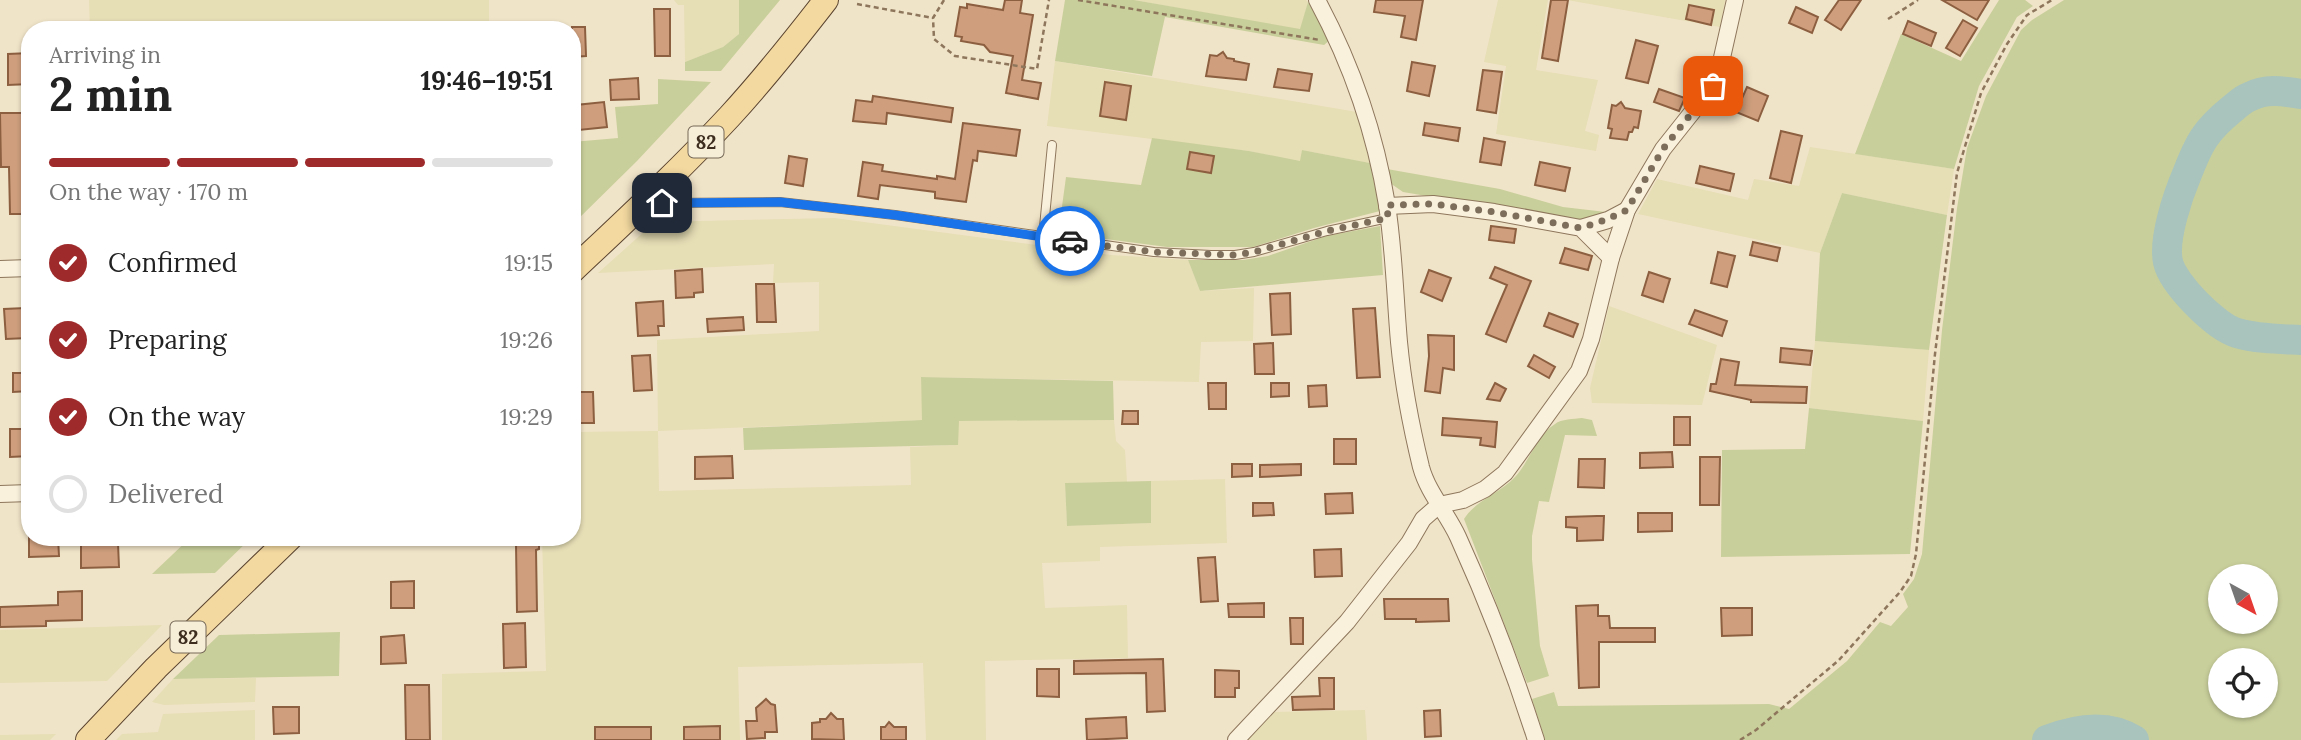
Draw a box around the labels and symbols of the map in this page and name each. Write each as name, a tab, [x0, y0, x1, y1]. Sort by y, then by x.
pin	[1683, 56, 1743, 116]
road number: 82	[688, 126, 724, 158]
pin	[632, 173, 692, 233]
courier	[1035, 206, 1105, 276]
north arrow	[2208, 564, 2278, 634]
road number: 82	[170, 622, 206, 652]

